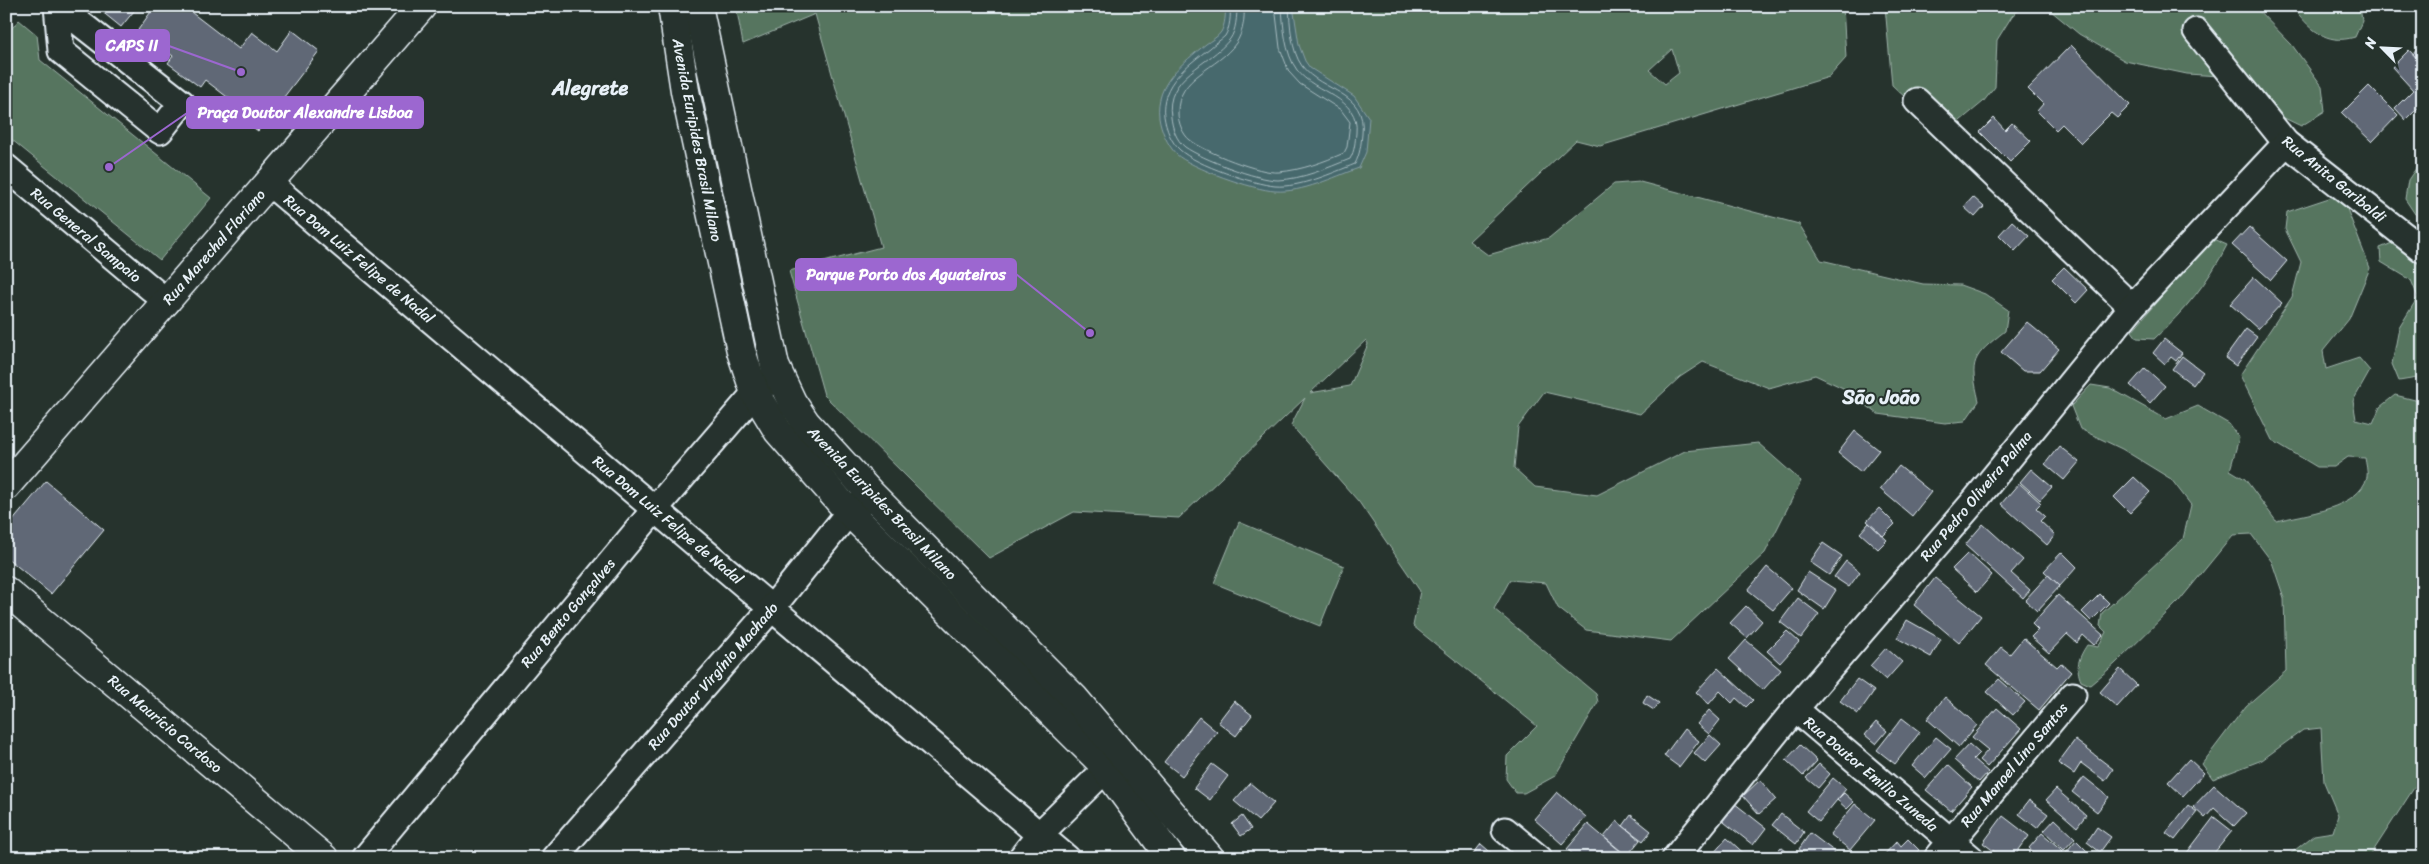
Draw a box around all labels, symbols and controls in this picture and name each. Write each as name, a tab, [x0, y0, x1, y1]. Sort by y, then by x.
north arrow	[2356, 22, 2406, 72]
callout: CAPS II	[96, 30, 169, 61]
text: CAPS II	[105, 31, 158, 60]
text: N	[2357, 33, 2384, 53]
street label: Avenida Euripides Brasil Milano	[664, 35, 730, 244]
district label: Alegrete	[551, 71, 628, 106]
callout: Praça Doutor Alexandre Lisboa	[187, 97, 423, 128]
text: Praça Doutor Alexandre Lisboa	[197, 98, 414, 127]
street label: Rua Anita Garibaldi	[2276, 129, 2393, 230]
street label: Rua General Sampaio	[25, 181, 148, 290]
street label: Rua Marechal Floriano	[156, 183, 272, 311]
street label: Rua Dom Luiz Felipe de Nadal	[278, 188, 441, 331]
callout: Parque Porto dos Aguateiros	[796, 259, 1016, 290]
text: Parque Porto dos Aguateiros	[806, 260, 1006, 289]
district label: São João	[1841, 380, 1920, 415]
street label: Avenida Euripides Brasil Milano	[800, 419, 963, 587]
street label: Rua Pedro Oliveira Palma	[1913, 424, 2039, 567]
street label: Rua Dom Luiz Felipe de Nadal	[587, 449, 750, 592]
street label: Rua Bento Gonçalves	[514, 552, 622, 674]
street label: Rua Doutor Virgínio Machado	[641, 596, 785, 756]
street label: Rua Maurício Cardoso	[102, 668, 229, 780]
street label: Rua Manoel Lino Santos	[1954, 696, 2075, 833]
street label: Rua Doutor Emilio Zuneda	[1798, 710, 1945, 839]

